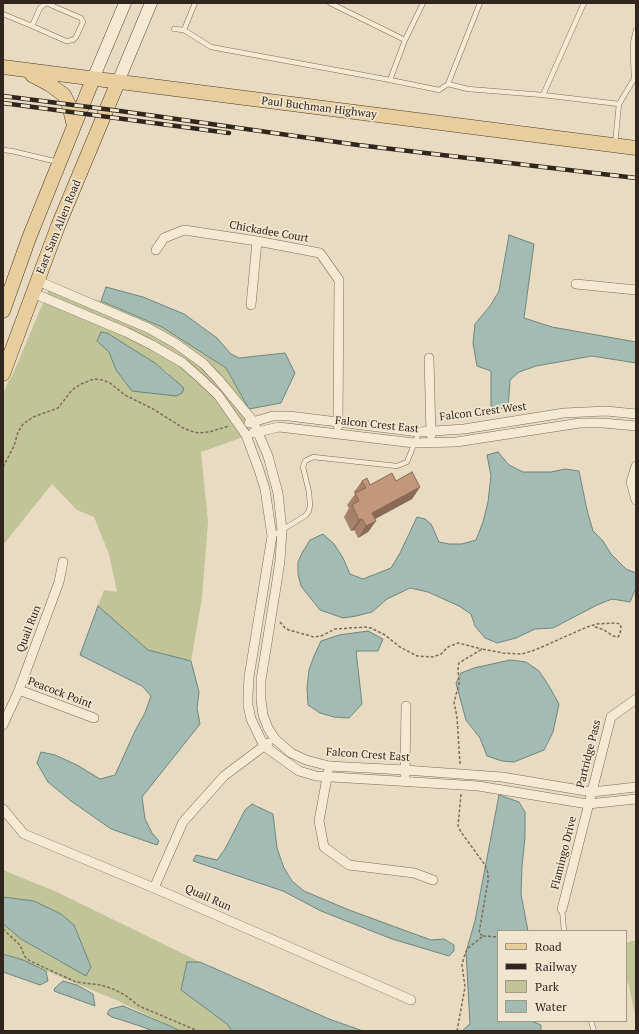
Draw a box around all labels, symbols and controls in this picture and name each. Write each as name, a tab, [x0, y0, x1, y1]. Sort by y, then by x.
street label: Paul Buchman Highway	[261, 94, 377, 122]
street label: East Sam Allen Road	[34, 178, 84, 276]
street label: Chickadee Court	[228, 219, 310, 245]
street label: Falcon Crest West	[439, 400, 527, 424]
street label: Falcon Crest East	[334, 414, 420, 436]
street label: Quail Run	[14, 604, 44, 654]
street label: Peacock Point	[26, 675, 94, 711]
street label: Partridge Pass	[574, 719, 604, 789]
street label: Falcon Crest East	[326, 745, 410, 765]
street label: Flamingo Drive	[549, 815, 579, 891]
street label: Quail Run	[183, 882, 233, 914]
legend	[497, 930, 627, 1022]
text: Road	[535, 939, 562, 954]
text: Railway	[535, 959, 577, 974]
text: Park	[535, 979, 559, 994]
text: Water	[535, 999, 567, 1014]

